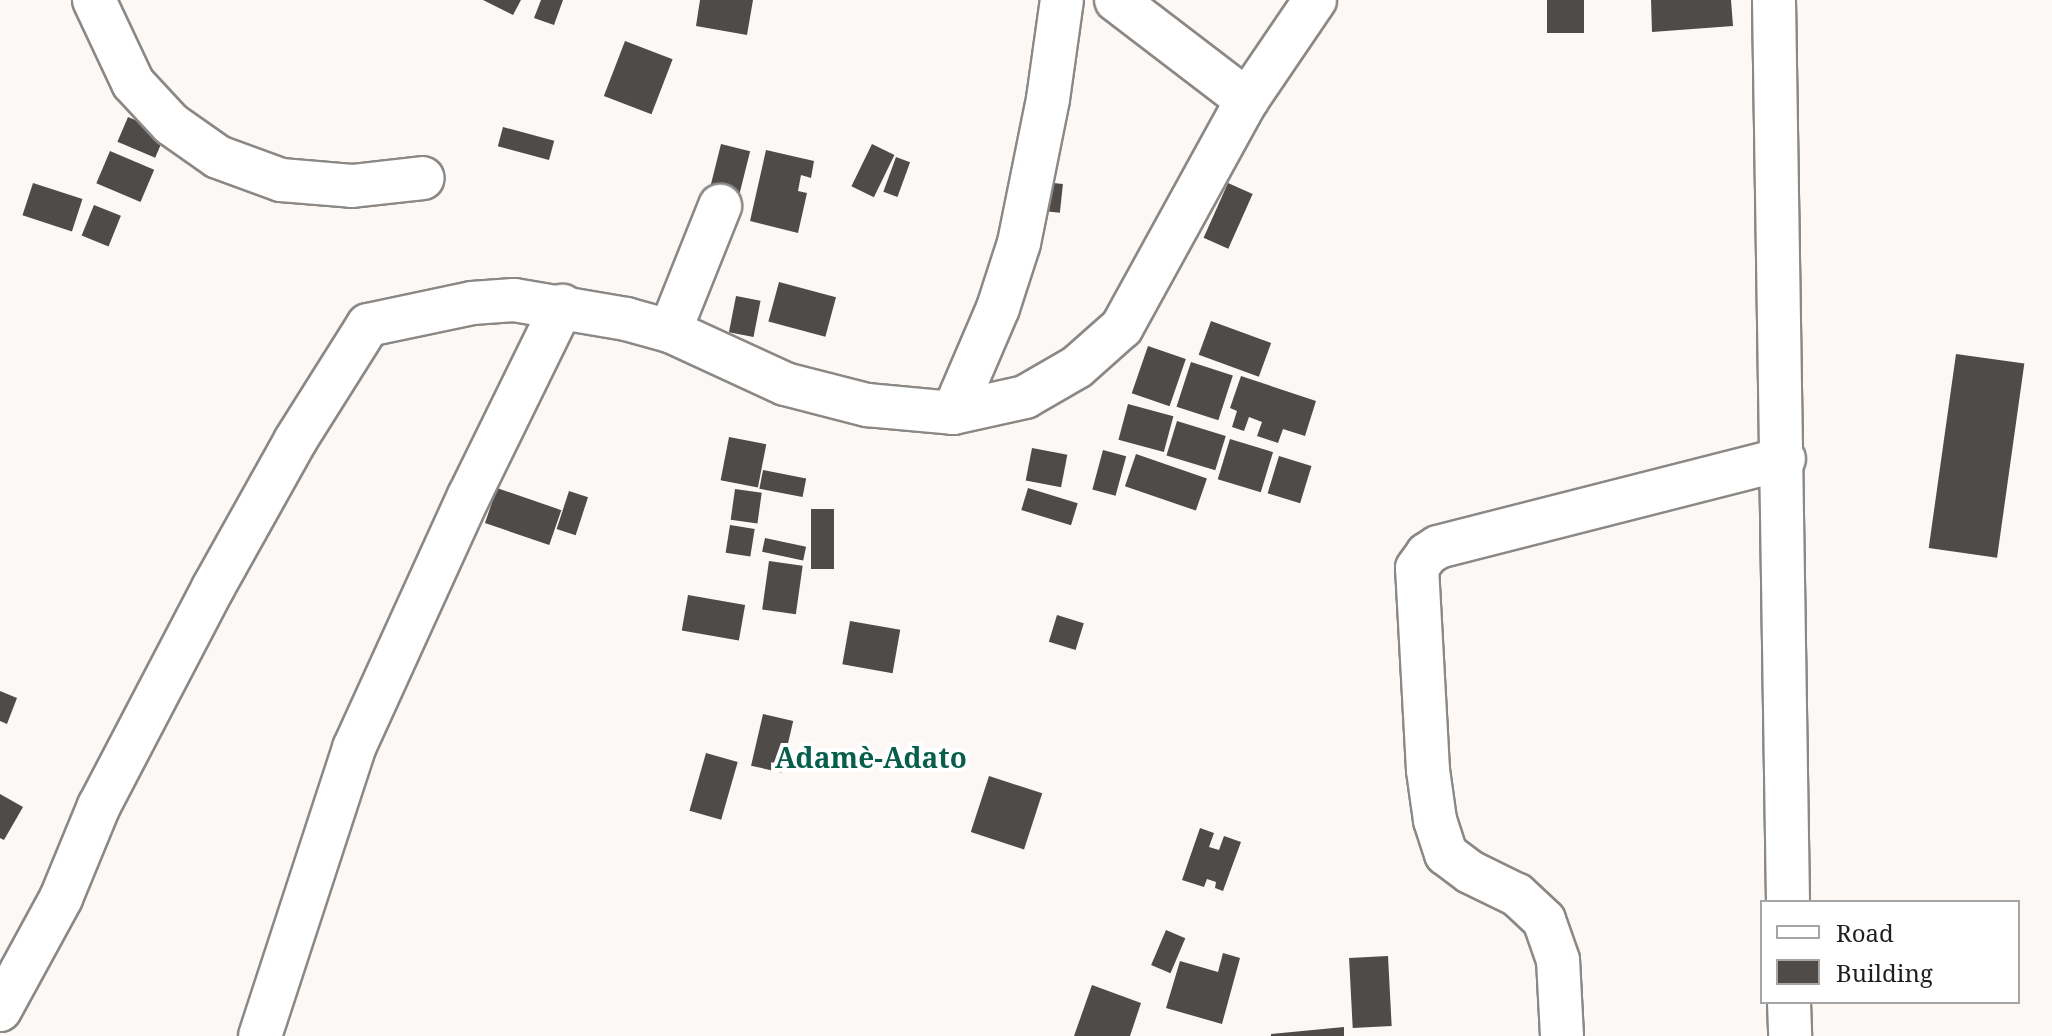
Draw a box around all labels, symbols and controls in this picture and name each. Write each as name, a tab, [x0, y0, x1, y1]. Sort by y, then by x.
district label: Adamè-Adato	[775, 740, 967, 774]
legend	[1760, 900, 2020, 1004]
text: Road	[1836, 916, 1894, 949]
text: Building	[1836, 956, 1933, 989]

